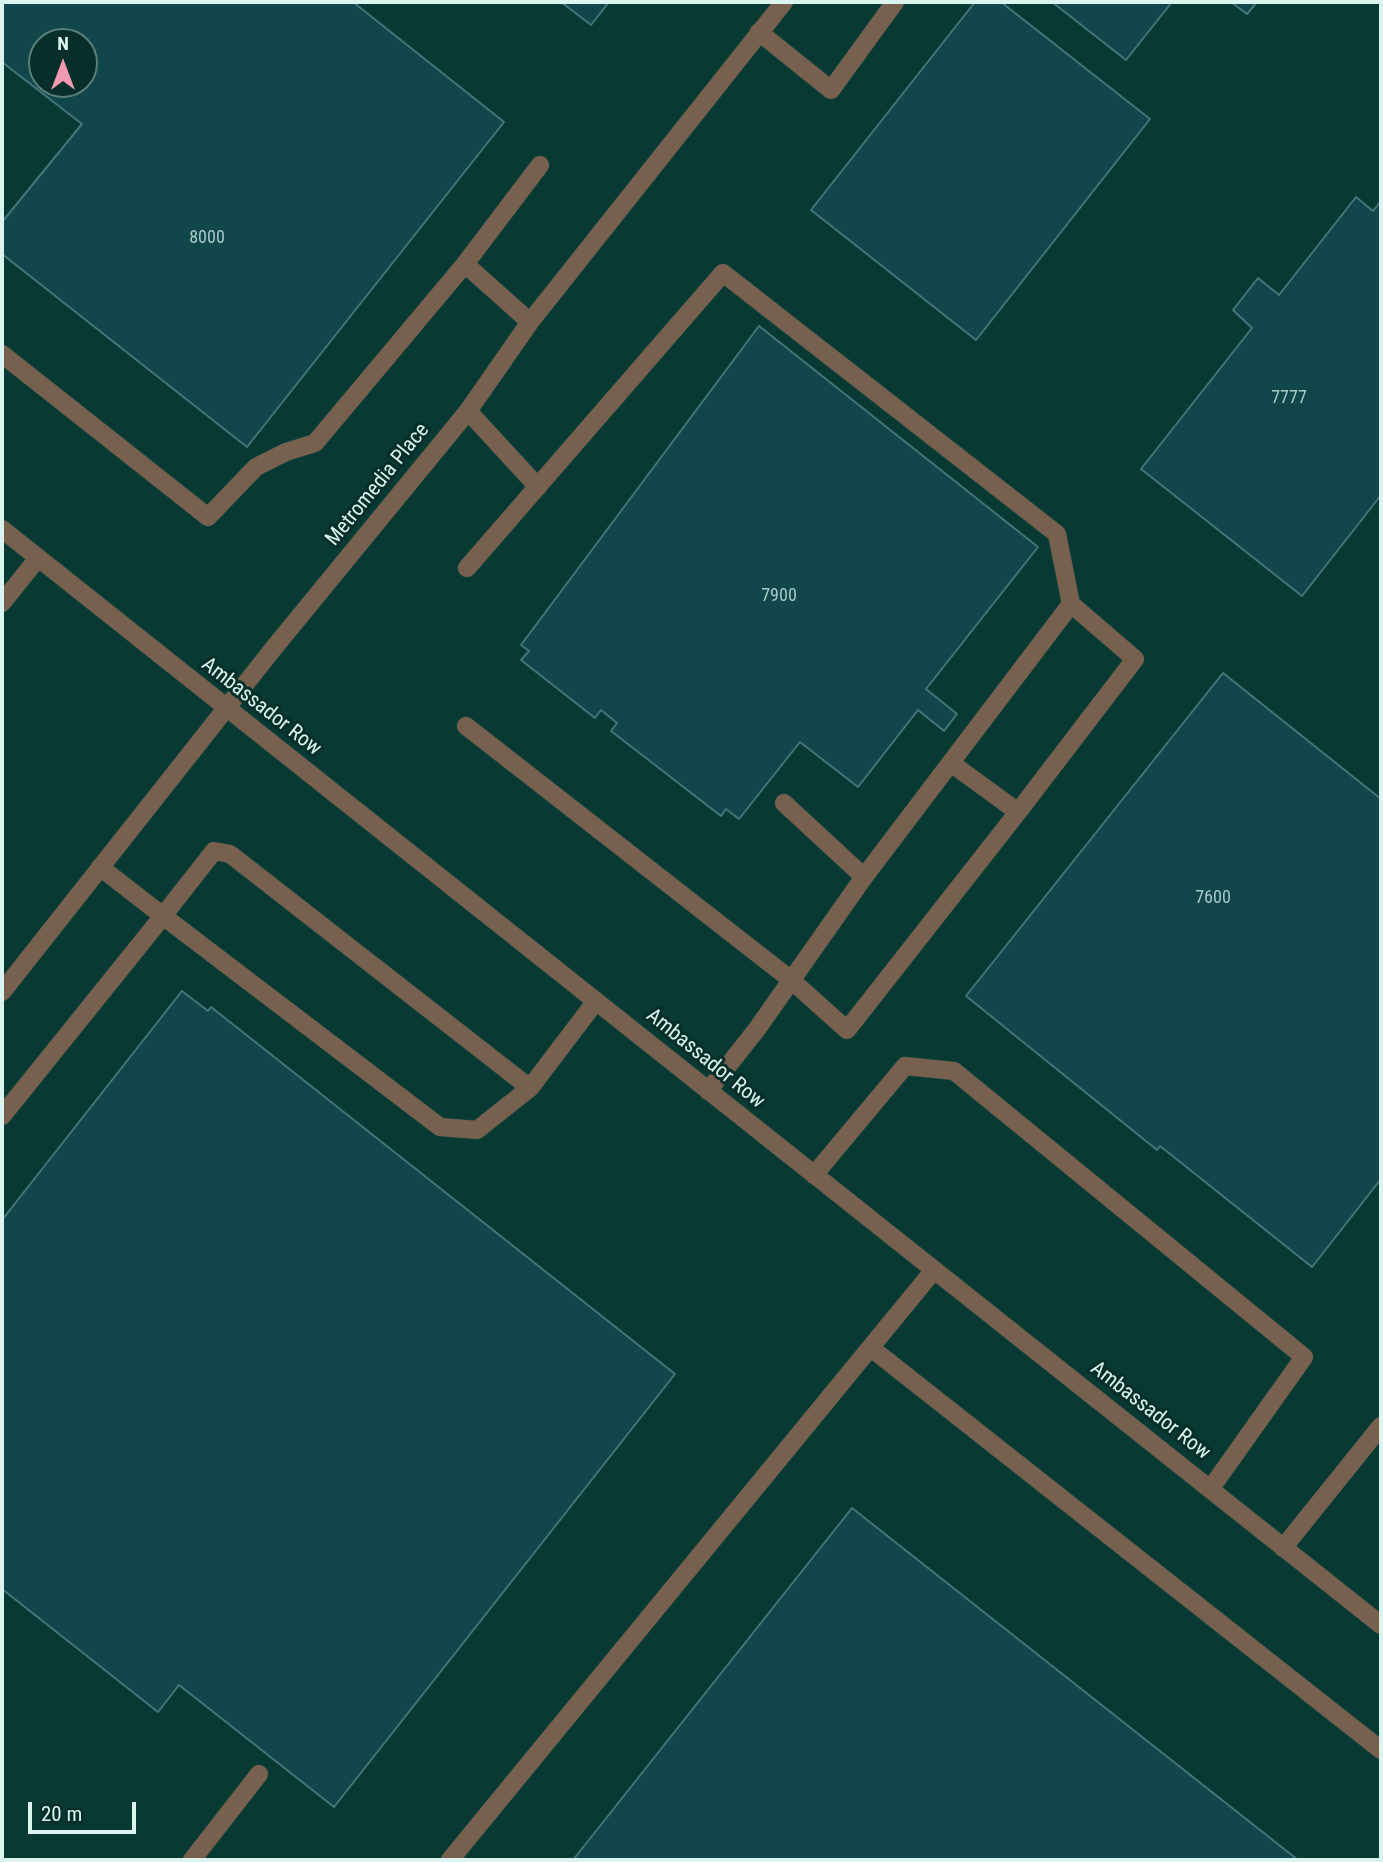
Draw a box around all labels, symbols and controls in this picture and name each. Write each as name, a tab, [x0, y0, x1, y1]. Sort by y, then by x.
north arrow	[28, 28, 98, 98]
text: N	[57, 32, 69, 55]
house number: 8000	[189, 227, 225, 249]
house number: 7777	[1271, 387, 1307, 409]
street label: Metromedia Place	[321, 419, 435, 551]
house number: 7900	[761, 585, 797, 607]
street label: Ambassador Row	[196, 652, 326, 762]
house number: 7600	[1195, 887, 1231, 909]
street label: Ambassador Row	[641, 1004, 769, 1114]
street label: Ambassador Row	[1085, 1356, 1215, 1466]
scale bar	[32, 1788, 140, 1832]
text: 20 m	[41, 1802, 82, 1826]

